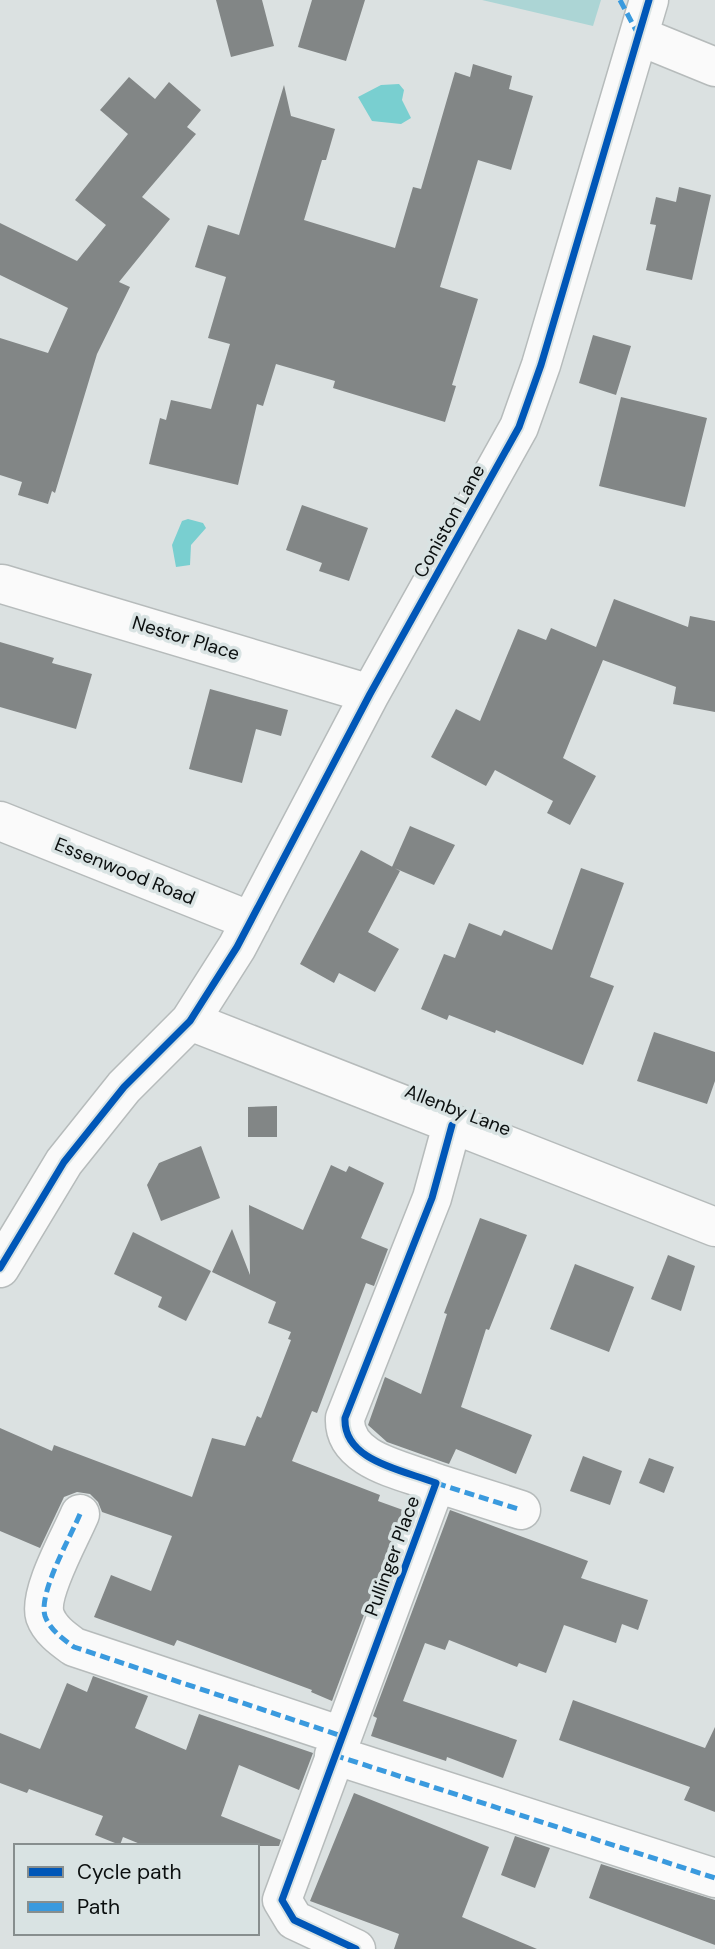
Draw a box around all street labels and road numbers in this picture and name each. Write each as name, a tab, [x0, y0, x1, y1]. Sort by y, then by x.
street label: Coniston Lane	[408, 460, 490, 582]
street label: Nestor Place	[129, 610, 243, 666]
street label: Essenwood Road	[51, 831, 199, 911]
street label: Allenby Lane	[401, 1078, 515, 1142]
street label: Pullinger Place	[359, 1492, 425, 1620]

